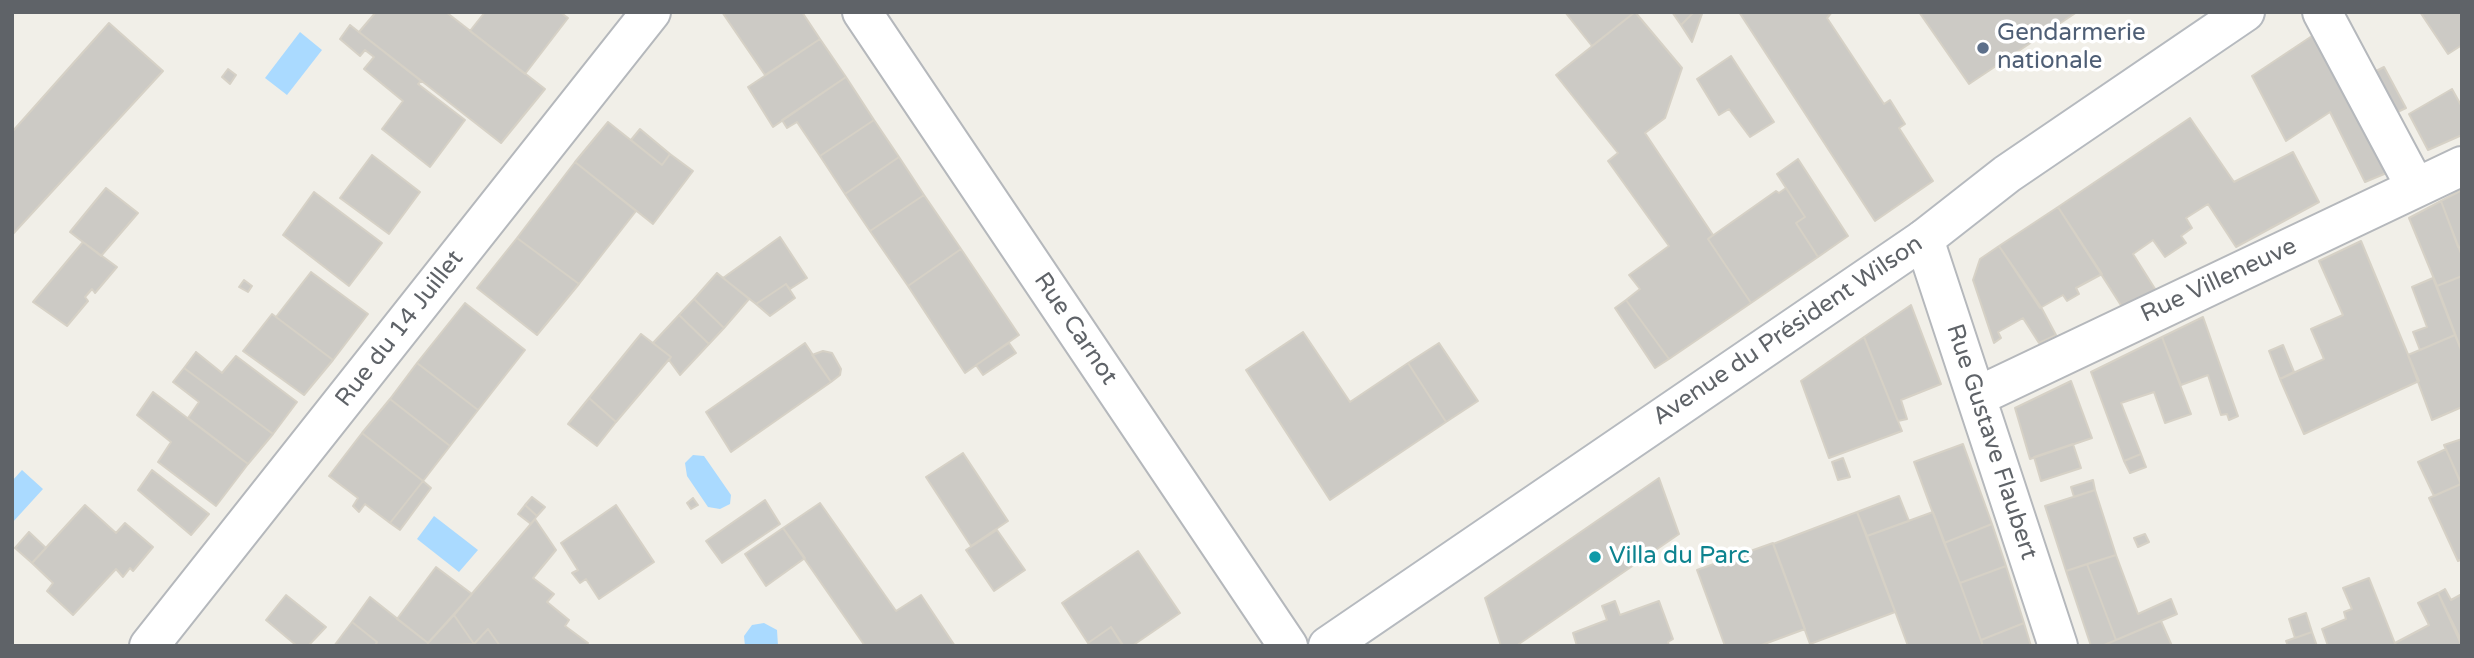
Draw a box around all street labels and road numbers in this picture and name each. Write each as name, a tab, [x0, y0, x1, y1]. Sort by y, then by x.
street label: Avenue du Président Wilson	[1648, 230, 1928, 432]
street label: Rue Villeneuve	[2137, 232, 2301, 330]
street label: Rue du 14 Juillet	[330, 245, 470, 413]
street label: Rue Carnot	[1027, 267, 1123, 391]
street label: Rue Gustave Flaubert	[1939, 321, 2043, 563]

